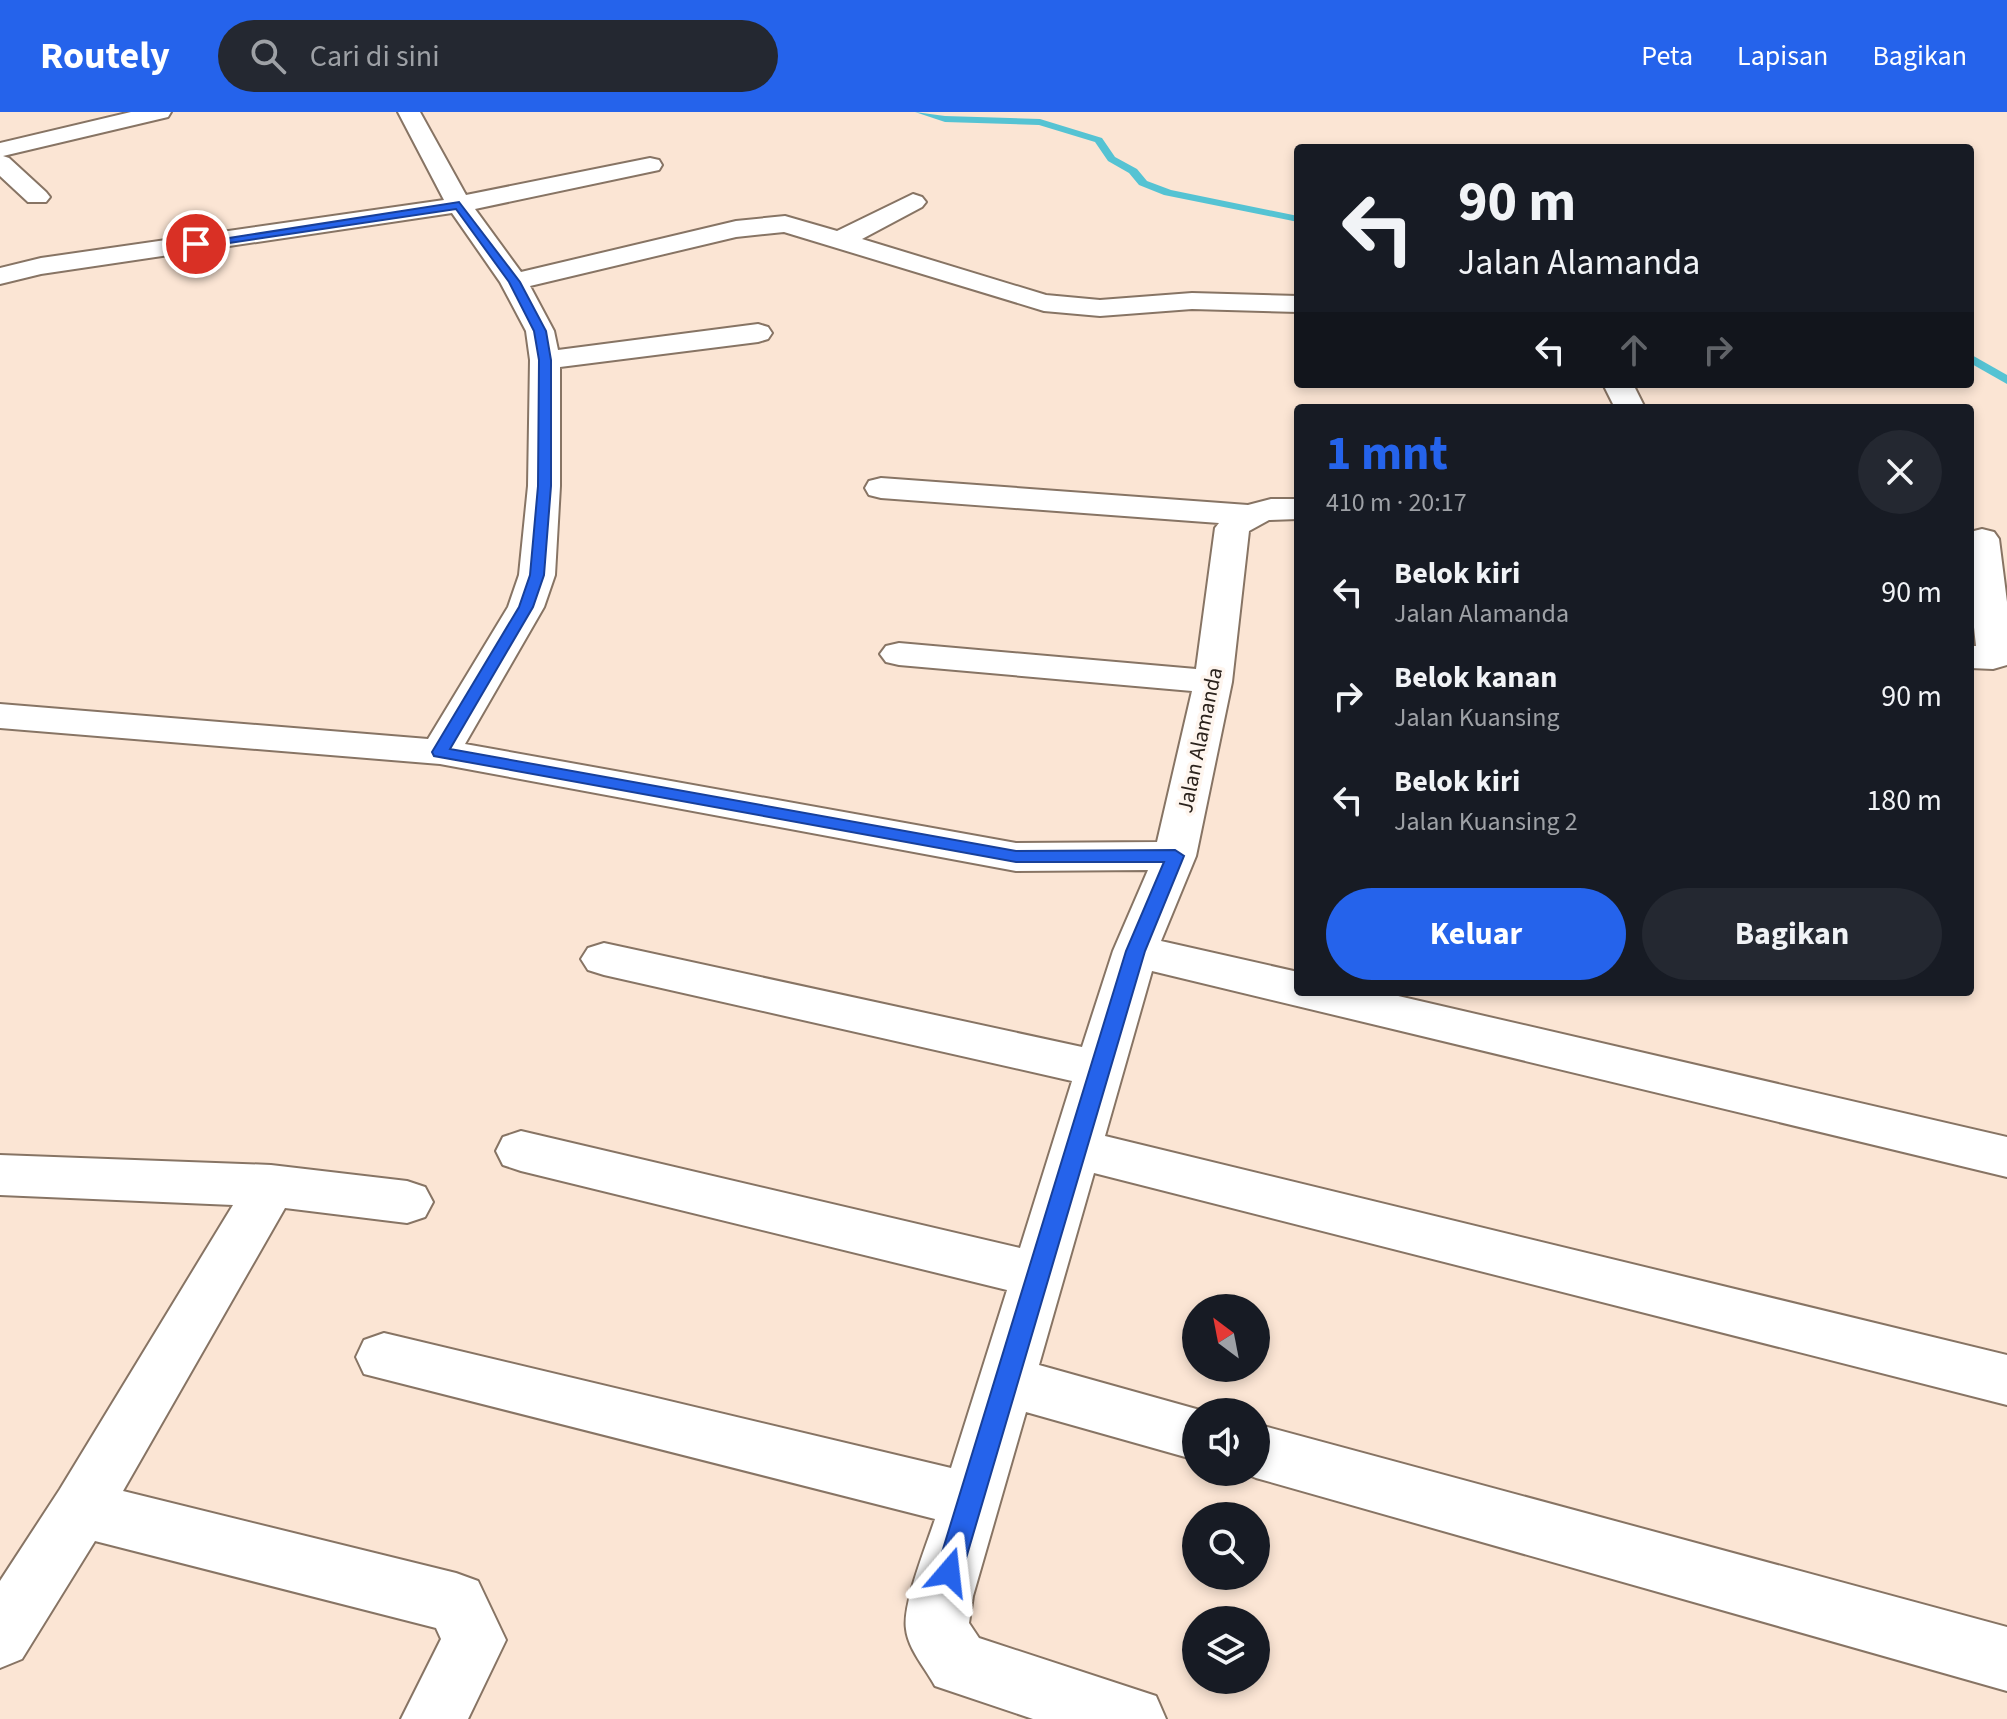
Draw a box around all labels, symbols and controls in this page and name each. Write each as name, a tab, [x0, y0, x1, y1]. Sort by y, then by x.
search box	[218, 20, 778, 92]
text: Routely	[40, 29, 170, 83]
icon: search	[246, 34, 290, 78]
text: Cari di sini	[310, 35, 440, 78]
text: Peta	[1641, 36, 1693, 76]
text: Lapisan	[1737, 36, 1828, 76]
text: Bagikan	[1872, 36, 1967, 76]
text: 90 m	[1458, 163, 1576, 242]
icon: left	[1326, 176, 1430, 280]
pin	[162, 210, 230, 278]
icon: arrive	[174, 222, 218, 266]
text: Jalan Alamanda	[1458, 237, 1700, 288]
icon: left	[1528, 328, 1572, 372]
icon: ahead	[1612, 328, 1656, 372]
icon: right	[1696, 328, 1740, 372]
text: 1 mnt	[1326, 420, 1448, 488]
button: close	[1858, 430, 1942, 514]
text: 410 m · 20:17	[1326, 484, 1467, 521]
text: Belok kiri	[1394, 552, 1520, 595]
icon: left	[1326, 570, 1370, 614]
text: 90 m	[1881, 571, 1942, 614]
text: Jalan Alamanda	[1394, 595, 1569, 632]
text: Belok kanan	[1394, 656, 1557, 699]
street label: Jalan Alamanda	[1169, 664, 1231, 816]
icon: right	[1326, 674, 1370, 718]
text: 90 m	[1881, 675, 1942, 718]
text: Jalan Kuansing	[1394, 699, 1560, 736]
text: Belok kiri	[1394, 760, 1520, 803]
icon: left	[1326, 778, 1370, 822]
text: 180 m	[1866, 779, 1942, 822]
text: Jalan Kuansing 2	[1394, 803, 1578, 840]
button: Keluar	[1326, 888, 1626, 980]
button: Bagikan	[1642, 888, 1942, 980]
north arrow	[1182, 1294, 1270, 1382]
map controls	[1182, 1294, 1270, 1694]
button: sound	[1182, 1398, 1270, 1486]
button: search	[1182, 1502, 1270, 1590]
position arrow	[907, 1530, 991, 1614]
button: layers	[1182, 1606, 1270, 1694]

